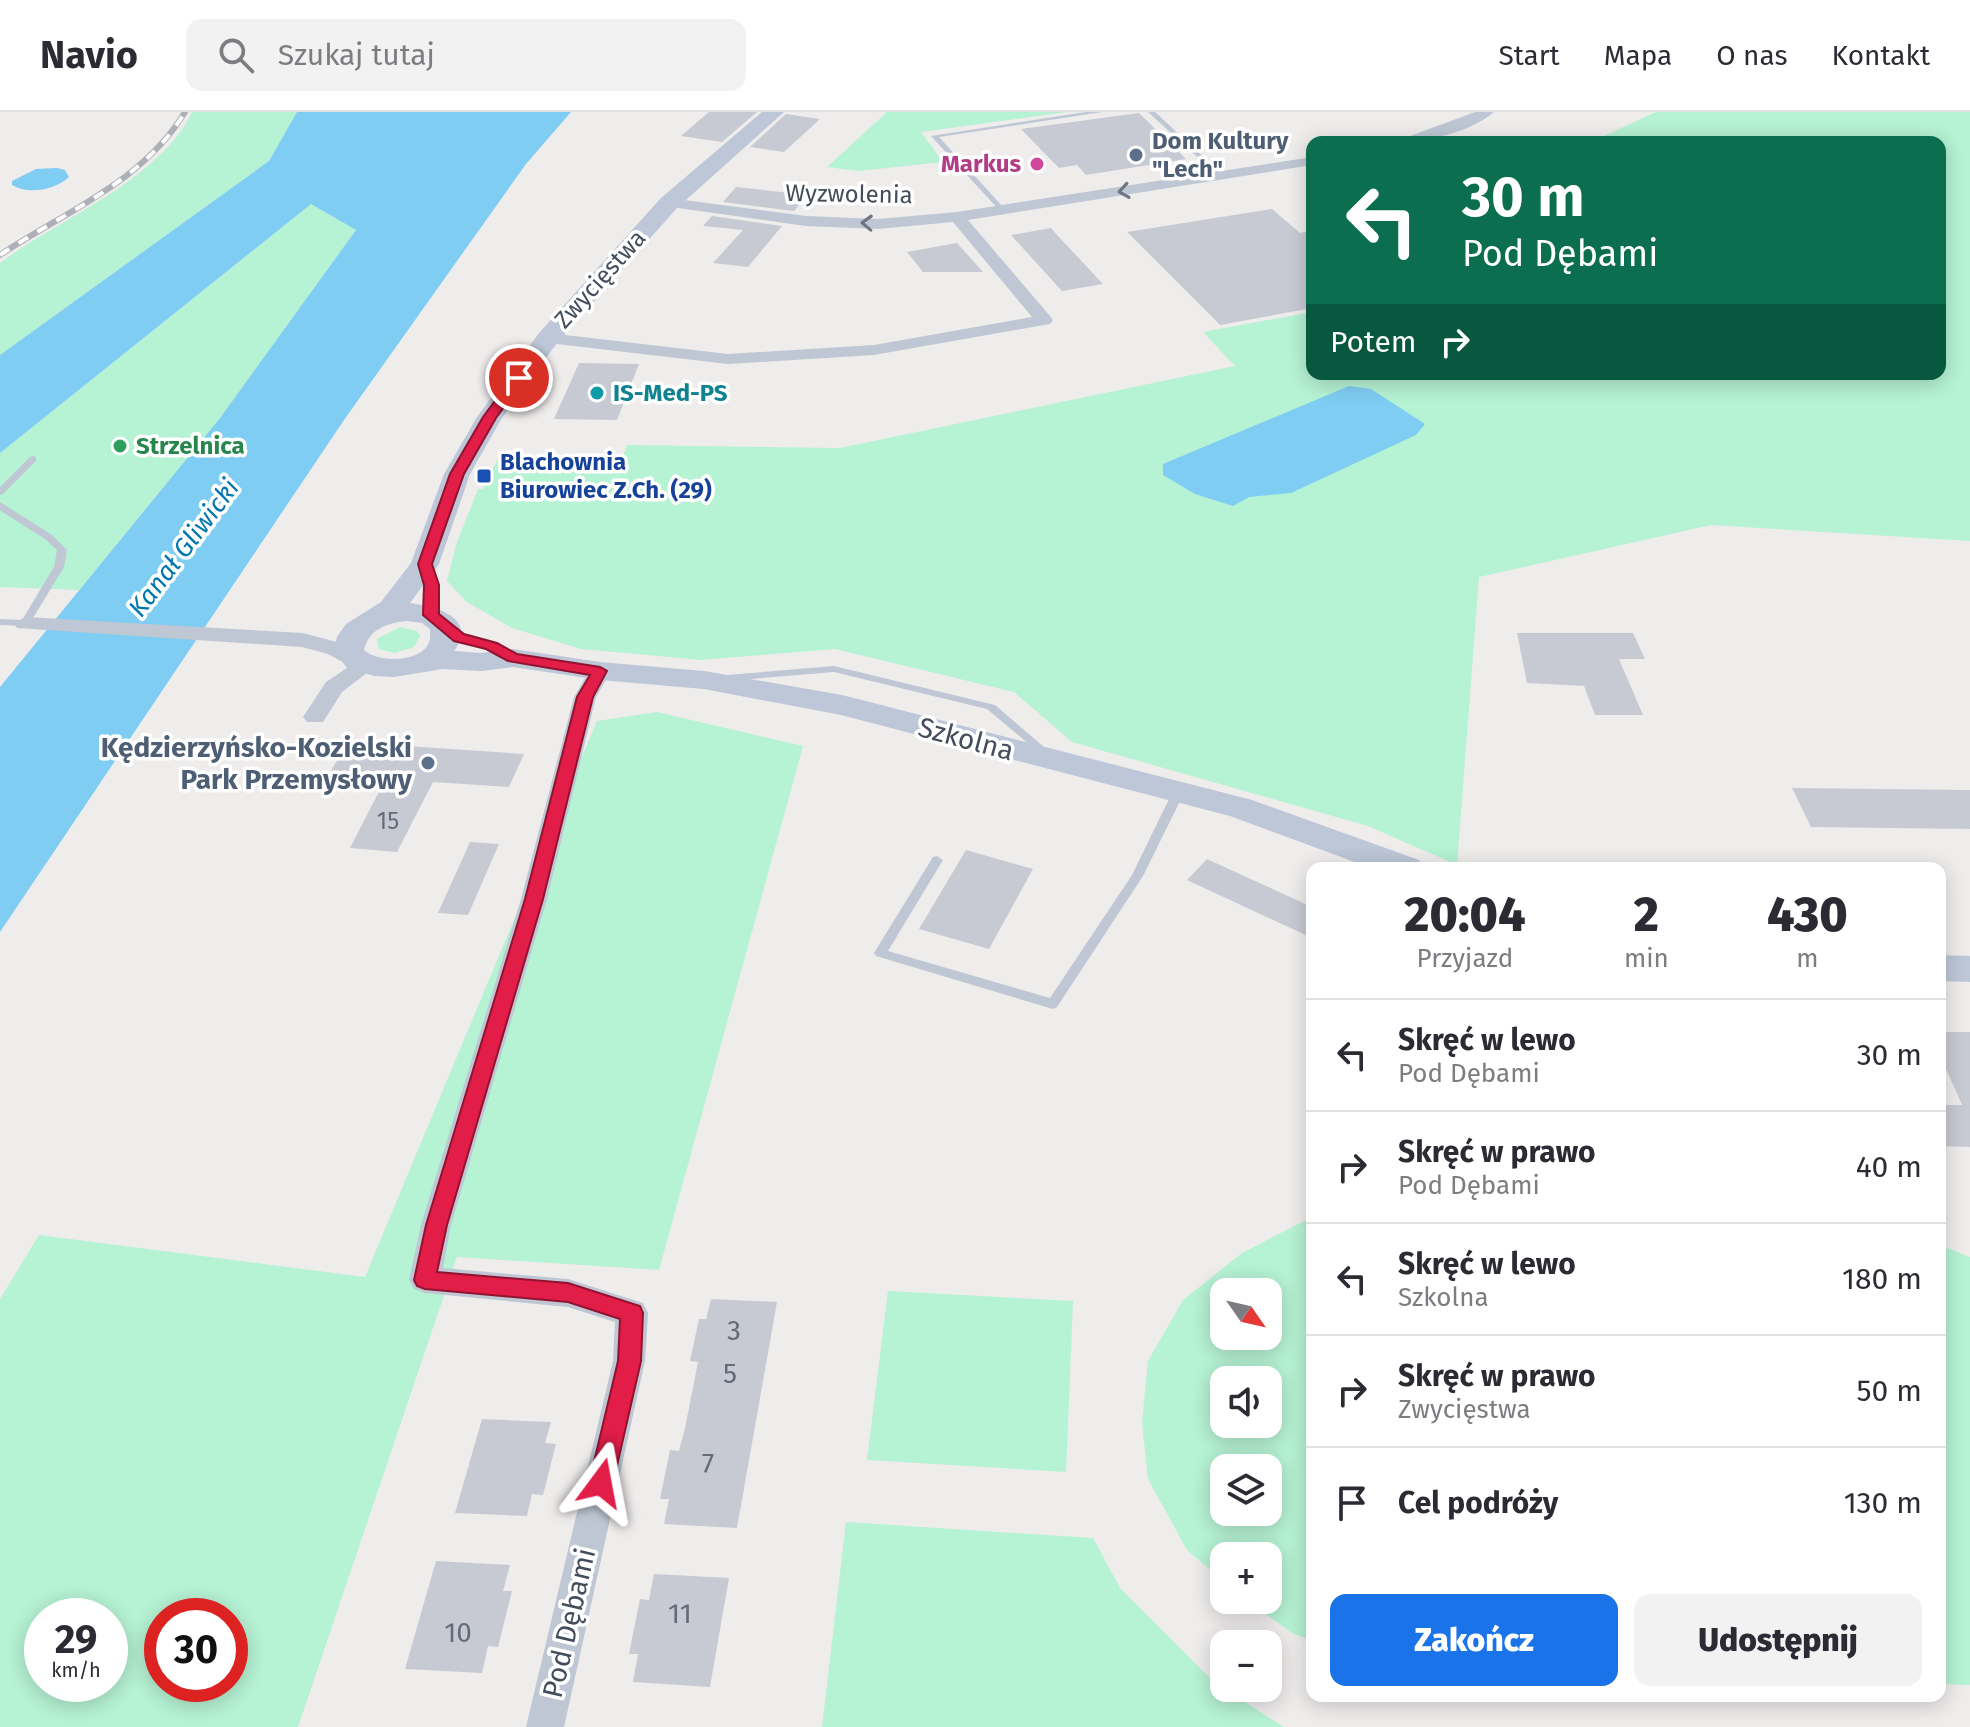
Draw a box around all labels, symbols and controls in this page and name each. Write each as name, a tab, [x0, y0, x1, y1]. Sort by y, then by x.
search box	[186, 19, 746, 91]
text: Navio	[40, 32, 138, 78]
icon: search	[214, 33, 258, 77]
text: Szukaj tutaj	[278, 37, 435, 73]
text: Start	[1498, 39, 1560, 72]
text: Mapa	[1604, 39, 1672, 72]
text: O nas	[1716, 39, 1788, 72]
text: Kontakt	[1832, 39, 1930, 72]
place label: Dom Kultury "Lech"	[1152, 127, 1289, 183]
marker: Dom Kultury "Lech"	[1127, 146, 1145, 164]
place label: Markus	[941, 150, 1021, 178]
marker: Markus	[1028, 155, 1046, 173]
text: 30 m	[1462, 164, 1584, 231]
icon: left	[1330, 168, 1434, 272]
street label: Wyzwolenia	[785, 179, 913, 209]
one-way arrow	[1117, 182, 1131, 199]
one-way arrow	[860, 215, 873, 232]
street label: Zwycięstwa	[549, 224, 651, 334]
text: Pod Dębami	[1462, 232, 1658, 276]
icon: right	[1433, 320, 1477, 364]
text: Potem	[1330, 324, 1417, 360]
pin	[485, 344, 553, 412]
icon: arrive	[497, 356, 541, 400]
place label: IS-Med-PS	[613, 379, 728, 407]
marker: IS-Med-PS	[588, 384, 606, 402]
place label: Strzelnica	[136, 432, 245, 460]
marker: Strzelnica	[111, 437, 129, 455]
place label: Blachownia Biurowiec Z.Ch. (29)	[500, 448, 712, 504]
marker: Blachownia Biurowiec Z.Ch. (29)	[475, 467, 493, 485]
water label: Kanał Gliwicki	[122, 473, 246, 623]
street label: Szkolna	[915, 710, 1017, 768]
place label: Kędzierzyńsko-Kozielski Park Przemysłowy	[101, 731, 412, 796]
marker: Kędzierzyńsko-Kozielski Park Przemysłowy	[419, 754, 437, 772]
house number: 15	[377, 807, 399, 835]
text: 20:04	[1404, 886, 1526, 944]
text: 2	[1634, 886, 1659, 944]
text: 430	[1767, 886, 1848, 944]
text: Przyjazd	[1417, 943, 1513, 974]
text: min	[1624, 943, 1669, 974]
text: m	[1796, 943, 1819, 974]
text: Skręć w lewo	[1398, 1022, 1576, 1058]
icon: left	[1330, 1033, 1374, 1077]
text: 30 m	[1857, 1037, 1922, 1073]
text: Pod Dębami	[1398, 1058, 1540, 1089]
text: Skręć w prawo	[1398, 1134, 1596, 1170]
icon: right	[1330, 1145, 1374, 1189]
text: 40 m	[1856, 1149, 1922, 1185]
text: Pod Dębami	[1398, 1170, 1540, 1201]
text: Skręć w lewo	[1398, 1246, 1576, 1282]
icon: left	[1330, 1257, 1374, 1301]
text: 180 m	[1842, 1261, 1922, 1297]
north arrow	[1210, 1278, 1282, 1350]
map controls	[1210, 1278, 1282, 1702]
text: Szkolna	[1398, 1282, 1489, 1313]
house number: 3	[727, 1314, 741, 1347]
house number: 5	[723, 1357, 737, 1390]
text: Skręć w prawo	[1398, 1358, 1596, 1394]
button: sound	[1210, 1366, 1282, 1438]
icon: right	[1330, 1369, 1374, 1413]
text: 50 m	[1857, 1373, 1922, 1409]
text: Zwycięstwa	[1398, 1394, 1531, 1425]
position arrow	[559, 1441, 643, 1525]
house number: 7	[702, 1447, 714, 1480]
button: layers	[1210, 1454, 1282, 1526]
icon: arrive	[1330, 1481, 1374, 1525]
text: Cel podróży	[1398, 1485, 1558, 1521]
text: 130 m	[1844, 1485, 1922, 1521]
button: +	[1210, 1542, 1282, 1614]
street label: Pod Dębami	[536, 1545, 602, 1701]
button: Zakończ	[1330, 1594, 1618, 1686]
button: Udostępnij	[1634, 1594, 1922, 1686]
house number: 11	[668, 1597, 692, 1630]
speed limit sign: 30	[144, 1598, 248, 1702]
text: 29	[55, 1616, 97, 1664]
house number: 10	[444, 1616, 472, 1649]
button: −	[1210, 1630, 1282, 1702]
text: km/h	[51, 1658, 101, 1682]

